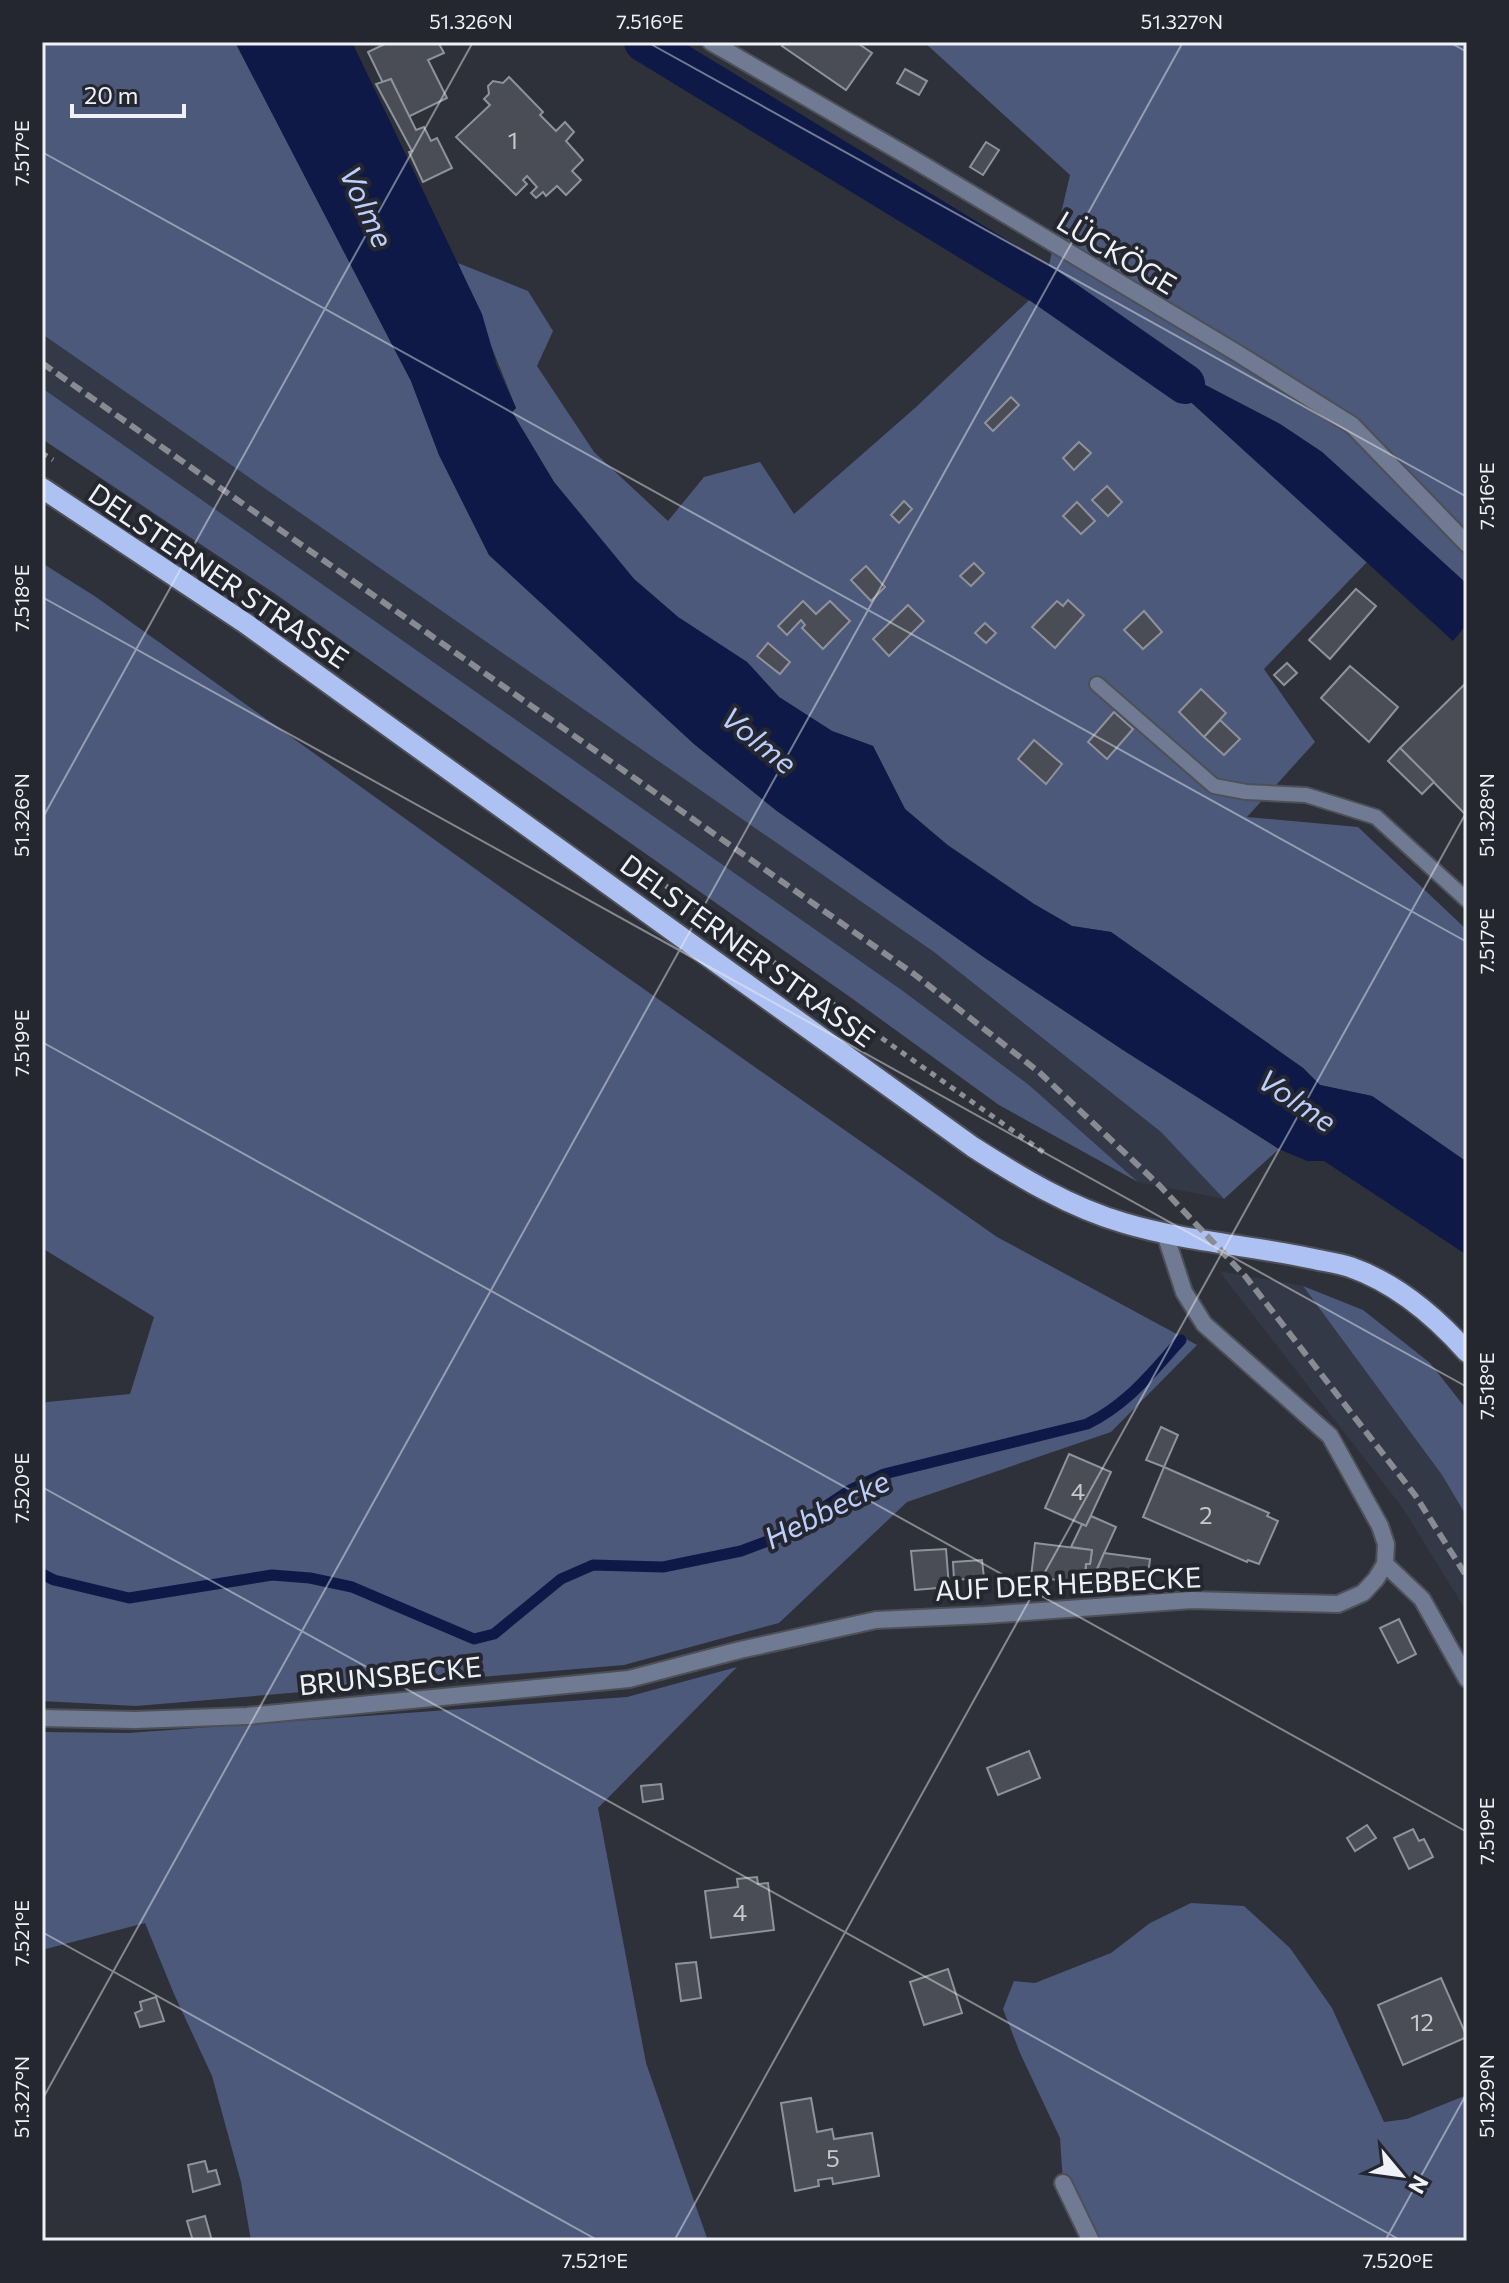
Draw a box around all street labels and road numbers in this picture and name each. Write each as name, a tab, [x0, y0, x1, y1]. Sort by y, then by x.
street label: LÜCKÖGE	[1051, 203, 1183, 301]
street label: DELSTERNER STRASSE	[83, 475, 355, 675]
street label: DELSTERNER STRASSE	[614, 846, 882, 1054]
street label: AUF DER HEBBECKE	[934, 1559, 1202, 1607]
street label: BRUNSBECKE	[297, 1649, 483, 1701]

